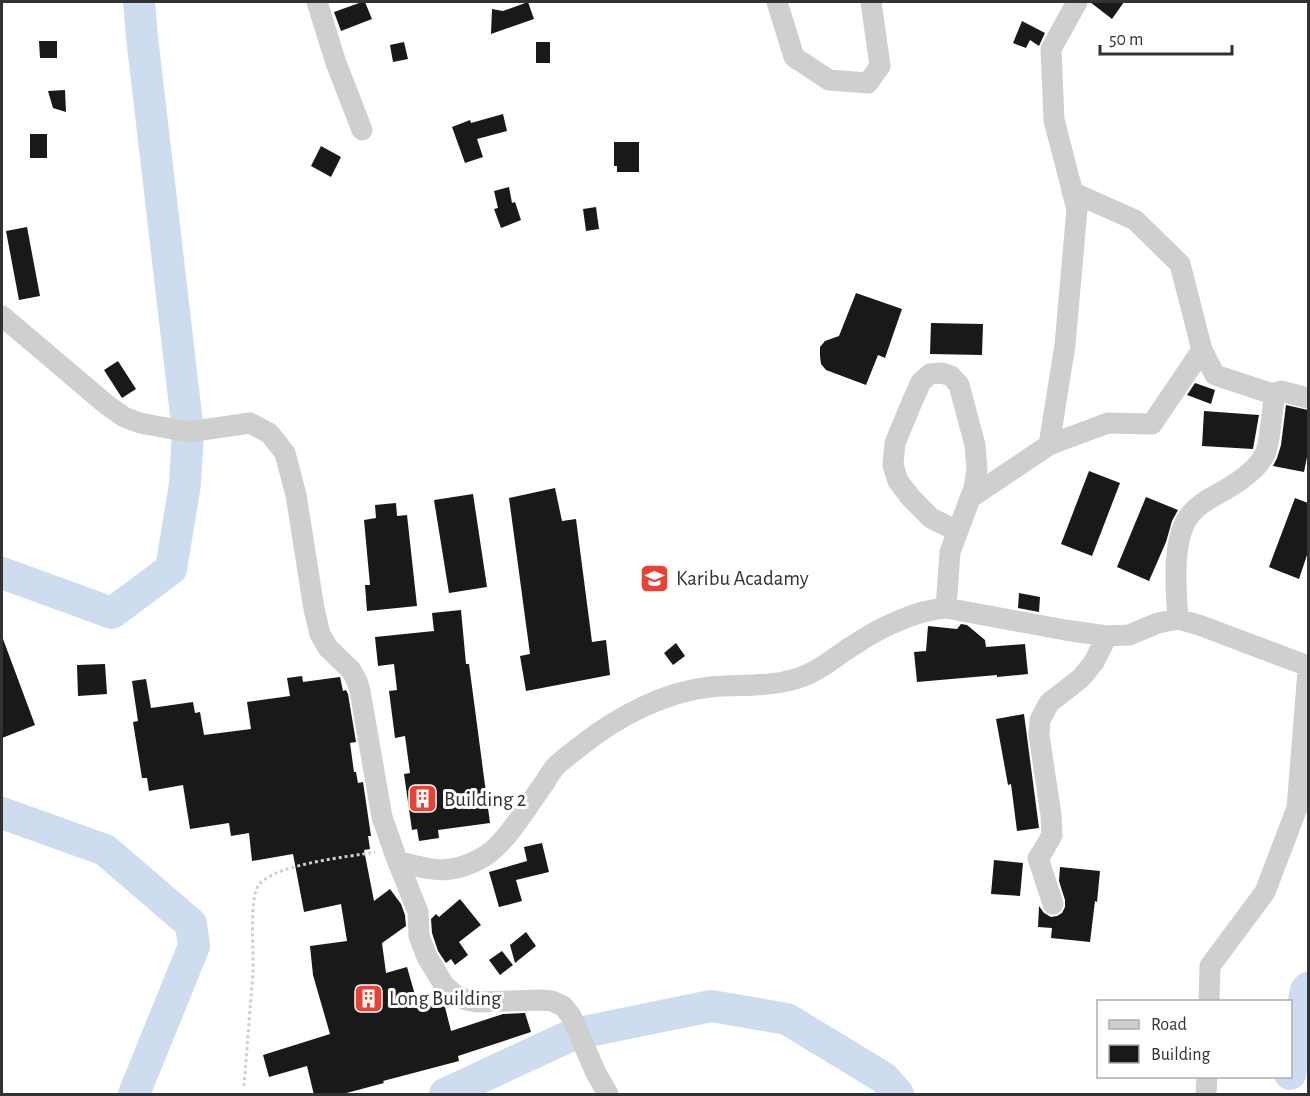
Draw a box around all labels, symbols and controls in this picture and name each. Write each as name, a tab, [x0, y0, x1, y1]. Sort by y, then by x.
scale bar	[1100, 18, 1232, 56]
text: 50 m	[1109, 31, 1143, 49]
school or university icon: Karibu Acadamy	[639, 562, 671, 594]
place label: Karibu Acadamy	[676, 568, 809, 589]
building icon: Building 2	[407, 783, 439, 815]
place label: Building 2	[444, 789, 526, 810]
building icon: Long Building	[352, 982, 384, 1014]
place label: Long Building	[389, 988, 502, 1009]
legend	[1097, 1000, 1292, 1078]
text: Road	[1151, 1016, 1187, 1034]
text: Building	[1151, 1046, 1211, 1064]

